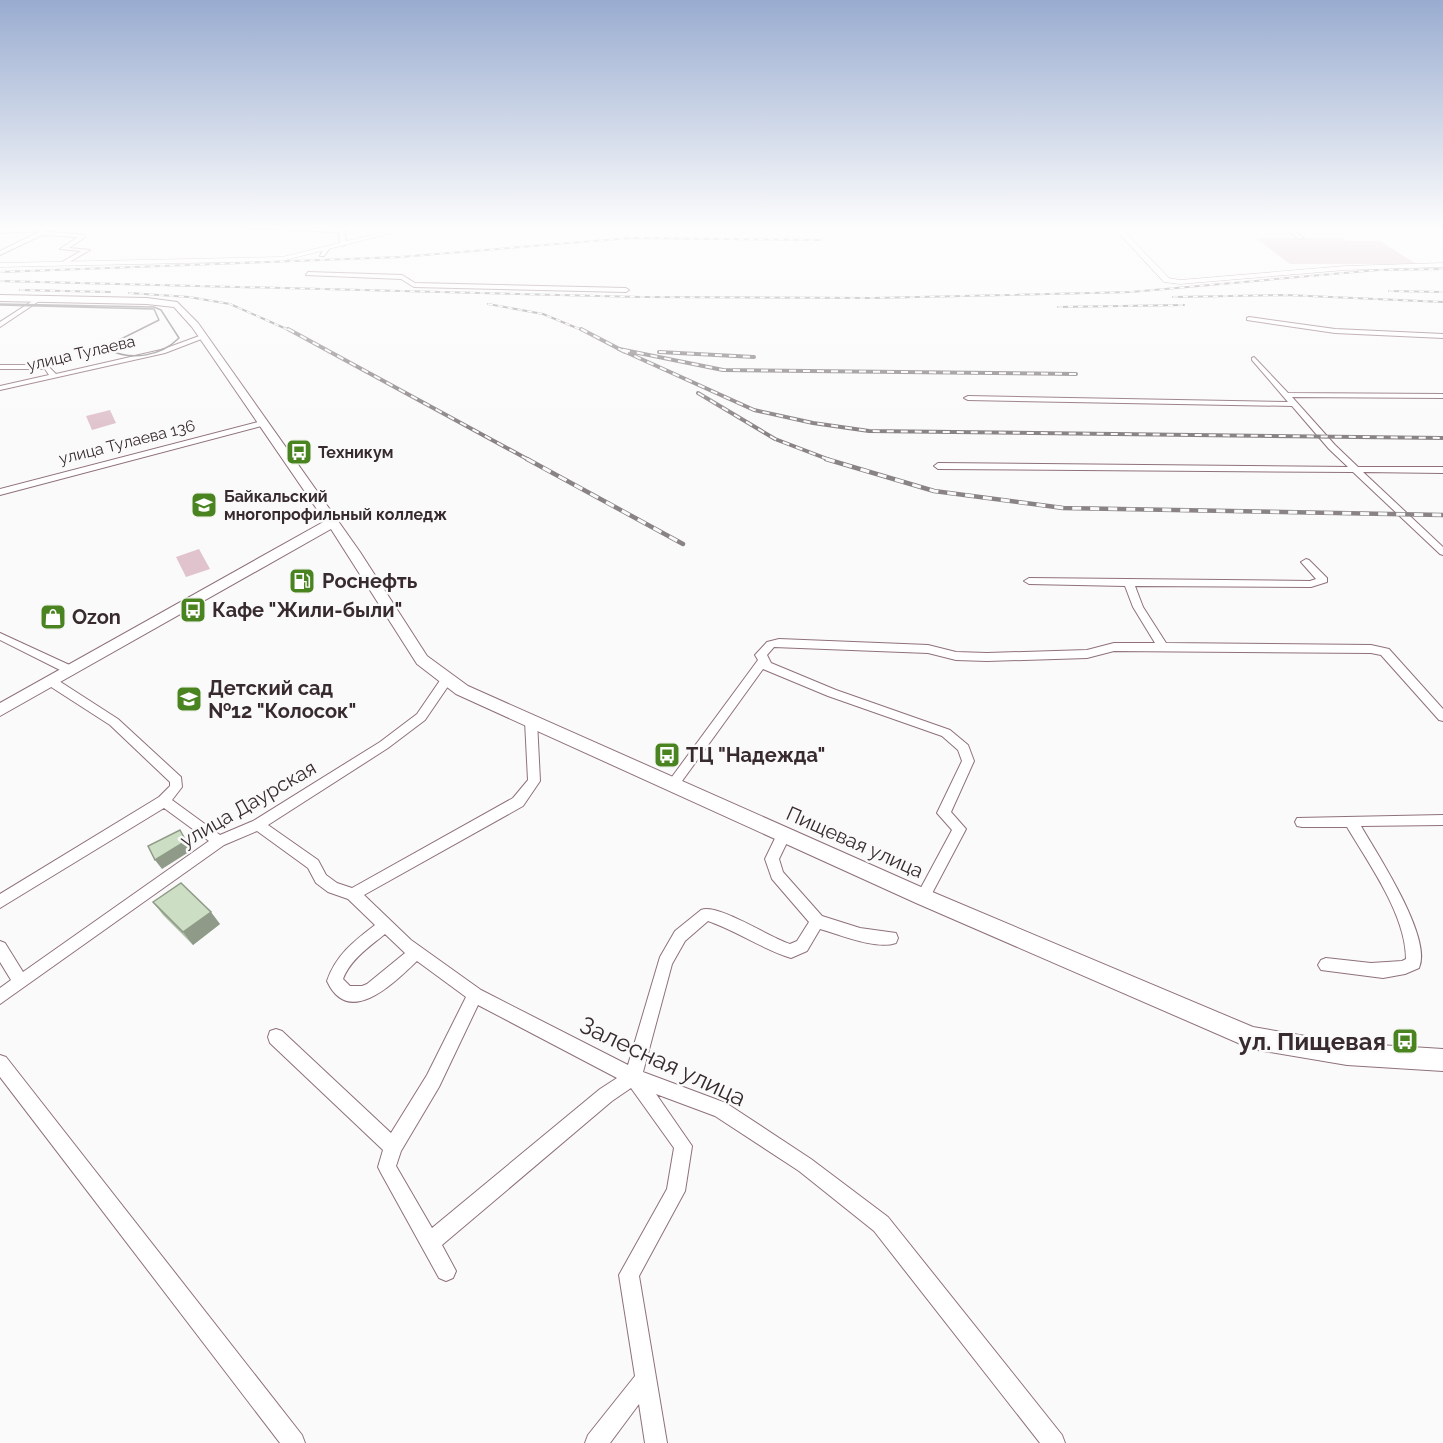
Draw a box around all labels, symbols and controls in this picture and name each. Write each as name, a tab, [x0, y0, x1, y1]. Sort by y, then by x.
street label: улица Тулаева	[25, 331, 137, 375]
street label: улица Тулаева 136	[57, 416, 197, 468]
bus stop icon: Техникум	[284, 437, 314, 467]
place label: Техникум	[318, 443, 393, 462]
place label: Байкальский многопрофильный колледж	[224, 487, 447, 524]
school or university icon: Байкальский многопрофильный колледж	[189, 490, 219, 520]
fuel station icon: Роснефть	[287, 566, 317, 596]
place label: Роснефть	[322, 569, 418, 593]
bus stop icon: Кафе "Жили-были"	[178, 595, 208, 625]
place label: Кафе "Жили-были"	[212, 598, 402, 622]
shop icon: Ozon	[38, 602, 68, 632]
place label: Ozon	[72, 605, 121, 629]
place label: Детский сад №12 "Колосок"	[208, 676, 356, 723]
school or university icon: Детский сад №12 "Колосок"	[174, 684, 204, 714]
bus stop icon: ТЦ "Надежда"	[652, 740, 682, 770]
place label: ТЦ "Надежда"	[686, 743, 825, 767]
street label: улица Даурская	[176, 755, 320, 853]
street label: Пищевая улица	[783, 801, 927, 883]
street label: Залесная улица	[575, 1010, 751, 1112]
bus stop icon: ул. Пищевая	[1390, 1026, 1420, 1056]
place label: ул. Пищевая	[1238, 1027, 1386, 1056]

